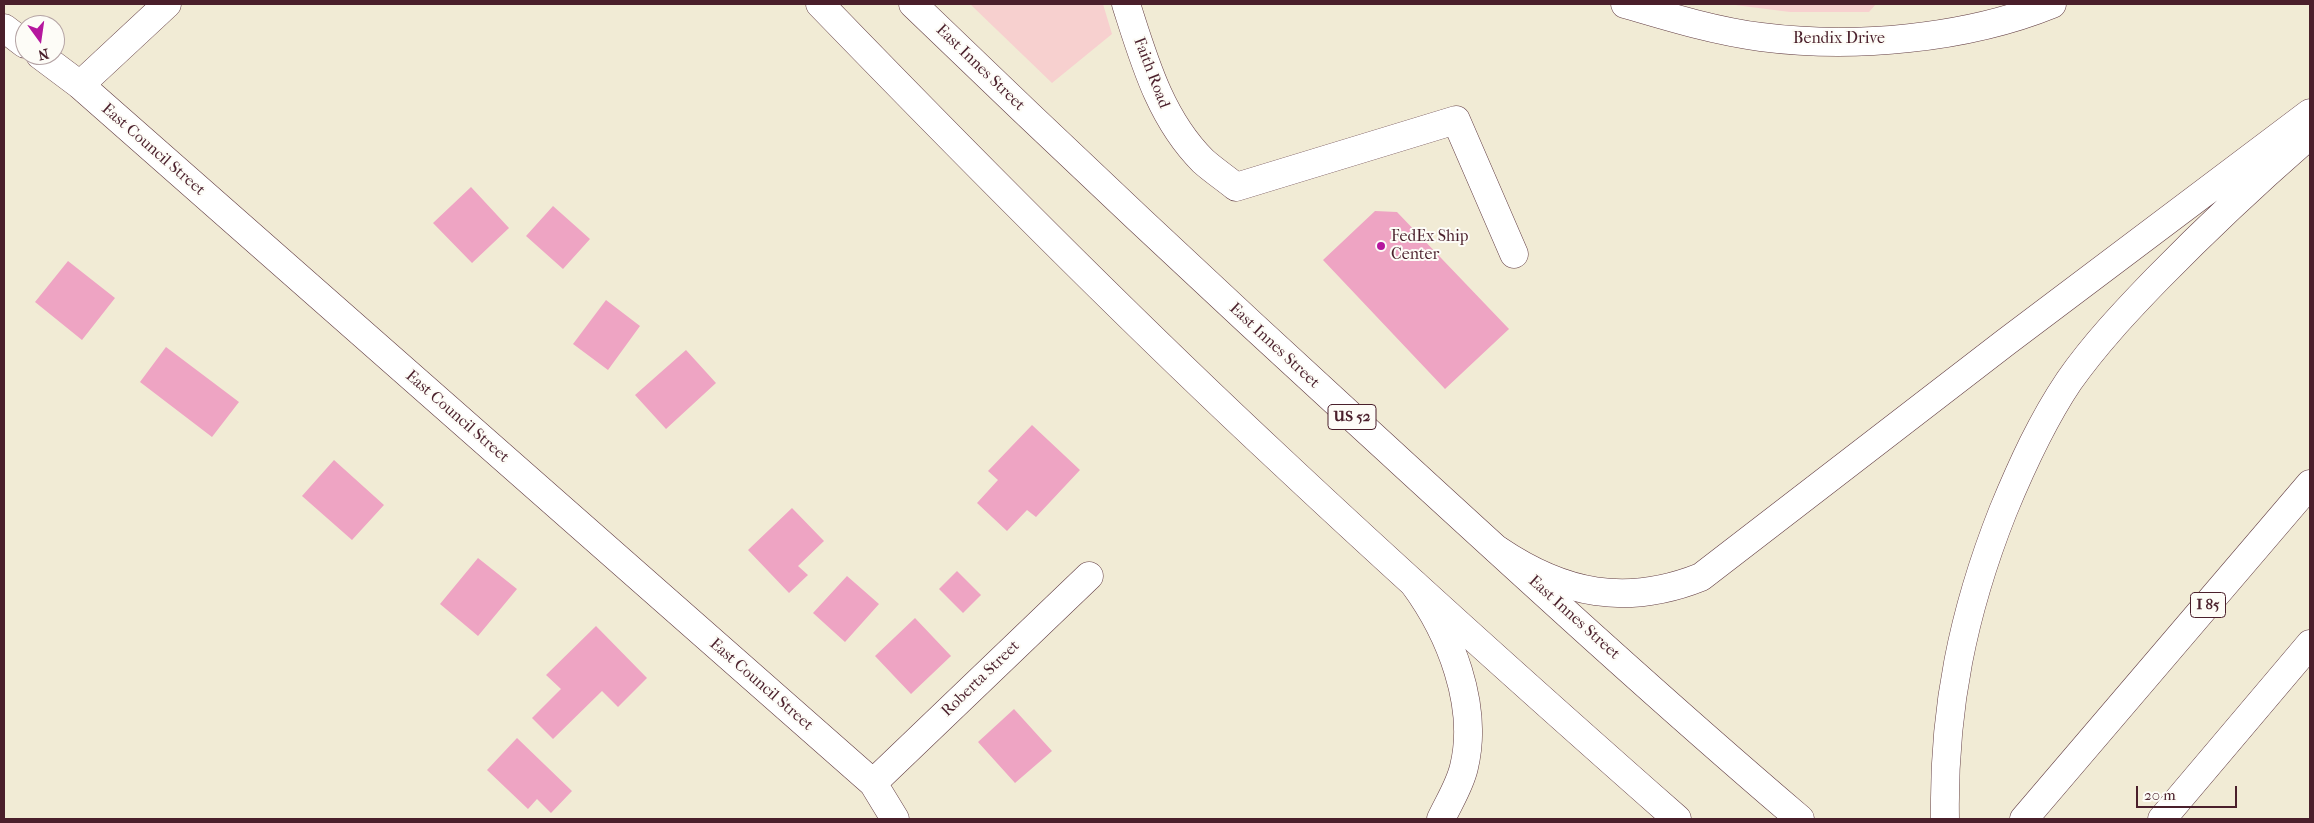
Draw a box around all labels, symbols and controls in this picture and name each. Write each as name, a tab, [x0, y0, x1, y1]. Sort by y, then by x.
north arrow	[15, 15, 65, 65]
street label: East Innes Street	[931, 21, 1029, 115]
street label: Bendix Drive	[1793, 29, 1885, 49]
street label: Faith Road	[1129, 35, 1173, 111]
text: N	[36, 45, 51, 64]
street label: East Council Street	[97, 100, 209, 200]
place label: FedEx Ship Center	[1391, 227, 1468, 265]
marker: FedEx Ship Center	[1375, 240, 1387, 252]
street label: East Innes Street	[1225, 299, 1323, 393]
street label: East Council Street	[401, 367, 513, 467]
road number: US 52	[1328, 404, 1376, 430]
street label: East Innes Street	[1524, 572, 1624, 664]
road number: I 85	[2190, 592, 2226, 618]
street label: East Council Street	[705, 635, 817, 735]
street label: Roberta Street	[938, 637, 1024, 721]
scale bar	[2139, 776, 2240, 808]
text: 20 m	[2144, 786, 2176, 804]

